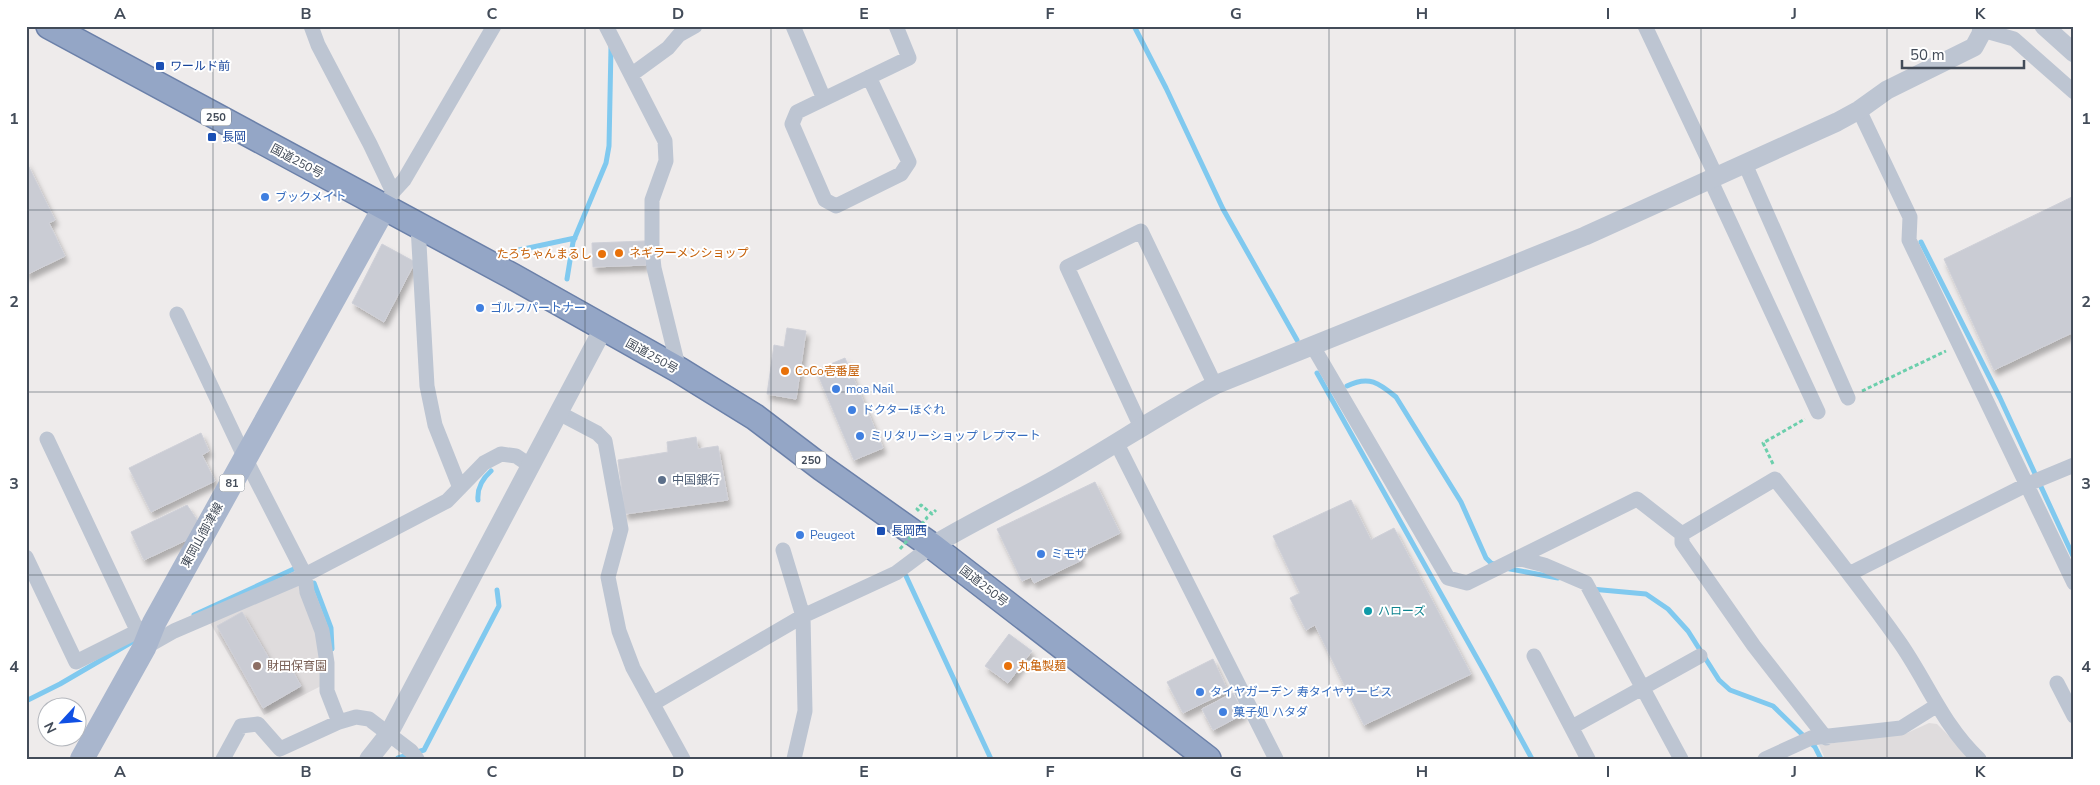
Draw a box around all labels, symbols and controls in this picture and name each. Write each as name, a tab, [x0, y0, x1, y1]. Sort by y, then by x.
text: A	[114, 3, 126, 25]
text: B	[300, 3, 312, 25]
text: C	[487, 3, 498, 25]
text: D	[672, 3, 684, 25]
text: E	[859, 3, 869, 25]
text: F	[1046, 3, 1055, 25]
text: G	[1230, 3, 1242, 25]
text: H	[1416, 3, 1428, 25]
text: I	[1606, 3, 1610, 25]
text: J	[1790, 3, 1797, 25]
text: K	[1975, 3, 1987, 25]
scale bar	[1902, 38, 2025, 70]
text: 50 m	[1910, 45, 1945, 65]
place label: ワールド前	[170, 58, 230, 74]
marker: ワールド前	[154, 60, 166, 72]
text: 1	[9, 108, 19, 130]
road number: 250	[201, 108, 231, 125]
text: 1	[2081, 108, 2091, 130]
place label: 長岡	[222, 129, 246, 145]
marker: 長岡	[206, 131, 218, 143]
street label: 国道250号	[268, 140, 326, 182]
place label: ブックメイト	[275, 189, 347, 205]
marker: ブックメイト	[259, 191, 271, 203]
place label: ネギラーメンショップ	[629, 245, 749, 261]
place label: たろちゃんまるし	[497, 246, 592, 262]
marker: ネギラーメンショップ	[613, 247, 625, 259]
marker: たろちゃんまるし	[596, 248, 608, 260]
text: 2	[9, 291, 19, 313]
text: 2	[2081, 291, 2091, 313]
place label: ゴルフパートナー	[490, 300, 586, 316]
marker: ゴルフパートナー	[474, 302, 486, 314]
street label: 国道250号	[623, 335, 681, 377]
place label: CoCo壱番屋	[795, 363, 860, 379]
marker: CoCo壱番屋	[779, 365, 791, 377]
place label: moa Nail	[846, 381, 894, 397]
marker: moa Nail	[830, 383, 842, 395]
place label: ドクターほぐれ	[862, 402, 946, 418]
marker: ドクターほぐれ	[846, 404, 858, 416]
place label: ミリタリーショップ レプマート	[870, 428, 1041, 444]
marker: ミリタリーショップ レプマート	[854, 430, 866, 442]
road number: 250	[796, 452, 826, 468]
place label: 中国銀行	[672, 472, 720, 488]
text: 3	[9, 473, 19, 495]
text: 3	[2081, 473, 2091, 495]
road number: 81	[220, 474, 244, 492]
marker: 中国銀行	[656, 474, 668, 486]
street label: 東岡山御津線	[178, 500, 226, 570]
place label: 長岡西	[891, 523, 927, 539]
marker: 長岡西	[875, 525, 887, 537]
place label: Peugeot	[810, 527, 855, 543]
marker: Peugeot	[794, 529, 806, 541]
place label: ミモザ	[1051, 546, 1087, 562]
marker: ミモザ	[1035, 548, 1047, 560]
street label: 国道250号	[956, 562, 1012, 610]
place label: ハローズ	[1378, 603, 1425, 619]
marker: ハローズ	[1362, 605, 1374, 617]
text: 4	[9, 656, 19, 678]
text: 4	[2081, 656, 2091, 678]
place label: 財田保育園	[267, 658, 327, 674]
place label: 丸亀製麺	[1018, 658, 1066, 674]
marker: 財田保育園	[251, 660, 263, 672]
marker: 丸亀製麺	[1002, 660, 1014, 672]
place label: タイヤガーデン 寿タイヤサービス	[1210, 684, 1392, 700]
marker: タイヤガーデン 寿タイヤサービス	[1194, 686, 1206, 698]
north arrow	[38, 698, 88, 748]
place label: 菓子処 ハタダ	[1233, 704, 1308, 720]
marker: 菓子処 ハタダ	[1217, 706, 1229, 718]
text: N	[40, 719, 62, 736]
text: A	[114, 761, 126, 783]
text: B	[300, 761, 312, 783]
text: C	[487, 761, 498, 783]
text: D	[672, 761, 684, 783]
text: E	[859, 761, 869, 783]
text: F	[1046, 761, 1055, 783]
text: G	[1230, 761, 1242, 783]
text: H	[1416, 761, 1428, 783]
text: I	[1606, 761, 1610, 783]
text: J	[1790, 761, 1797, 783]
text: K	[1975, 761, 1987, 783]

